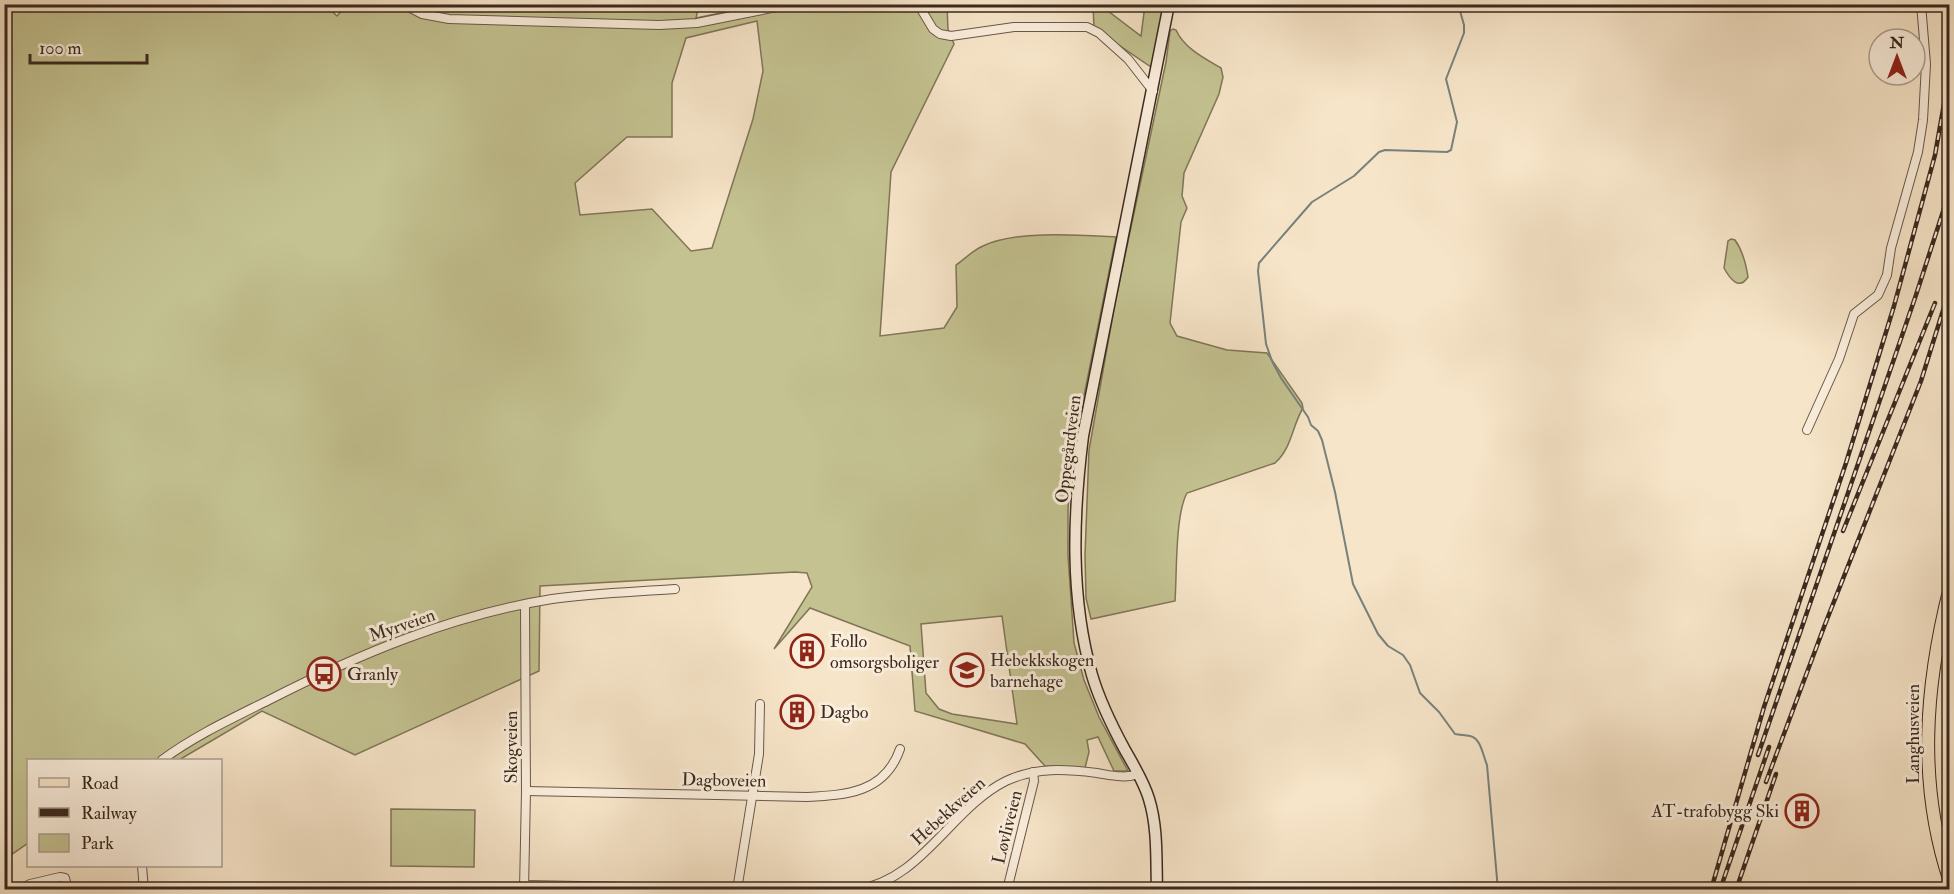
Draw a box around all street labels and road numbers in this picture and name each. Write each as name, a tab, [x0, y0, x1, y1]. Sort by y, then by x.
street label: Oppegårdveien	[1050, 394, 1087, 504]
street label: Myrveien	[366, 603, 438, 647]
street label: Langhusveien	[1902, 684, 1925, 784]
street label: Skogveien	[500, 711, 523, 783]
street label: Dagboveien	[681, 768, 767, 793]
street label: Hebekkveien	[906, 772, 990, 851]
street label: Løvliveien	[987, 788, 1028, 866]

